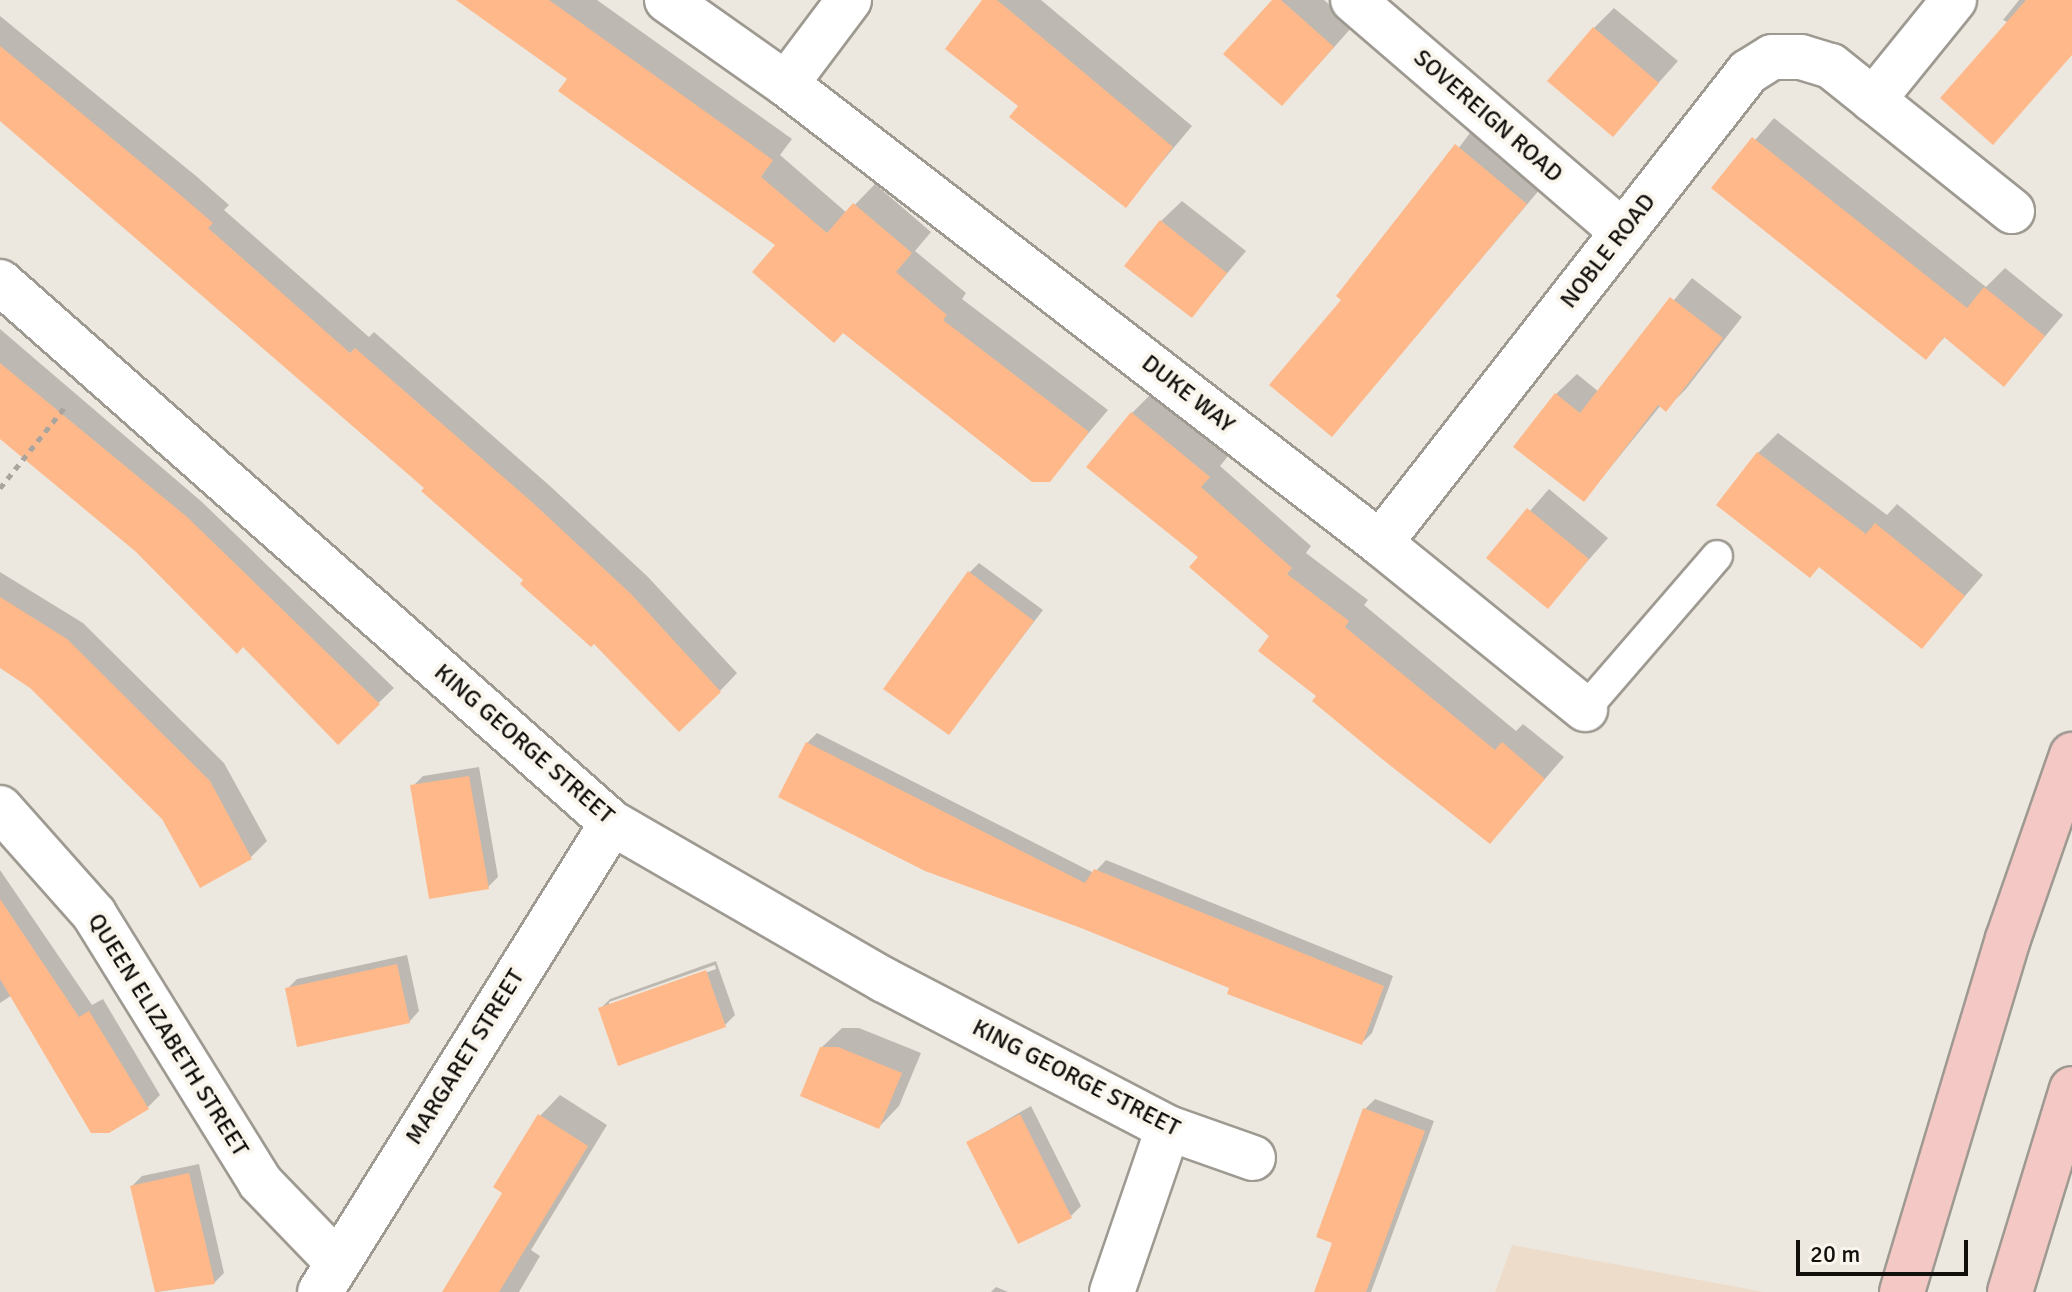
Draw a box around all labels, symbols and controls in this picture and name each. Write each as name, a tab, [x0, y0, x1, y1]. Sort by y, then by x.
street label: SOVEREIGN ROAD	[1408, 43, 1568, 189]
street label: NOBLE ROAD	[1554, 188, 1662, 314]
street label: DUKE WAY	[1136, 349, 1240, 439]
street label: KING GEORGE STREET	[428, 658, 620, 830]
street label: QUEEN ELIZABETH STREET	[81, 908, 255, 1162]
street label: MARGARET STREET	[399, 964, 531, 1150]
street label: KING GEORGE STREET	[967, 1013, 1185, 1143]
scale bar	[1800, 1224, 1972, 1274]
text: 20 m	[1810, 1239, 1860, 1269]

